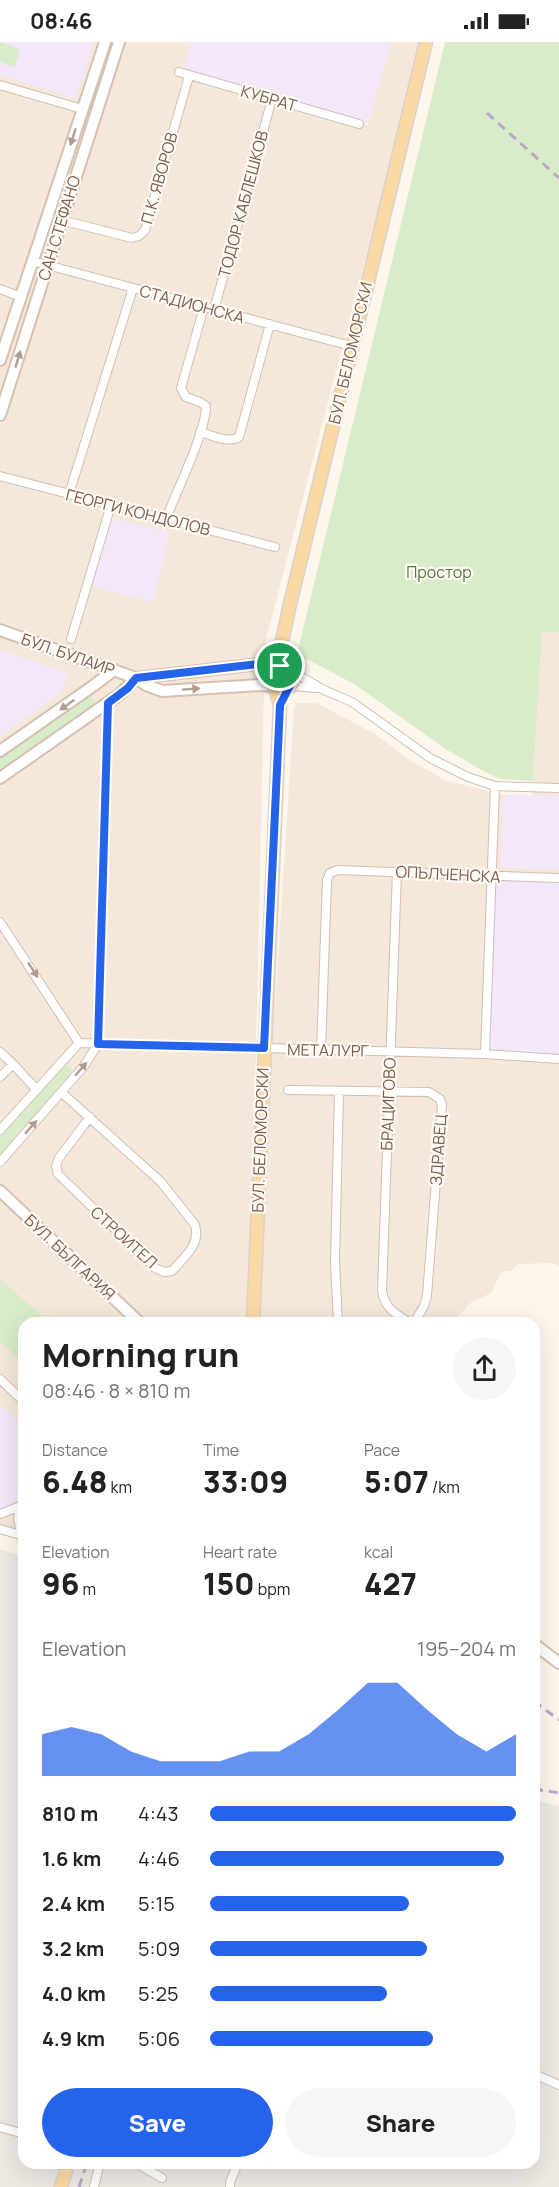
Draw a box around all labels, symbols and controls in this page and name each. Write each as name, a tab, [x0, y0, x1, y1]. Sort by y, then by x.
text: 08:46	[30, 6, 93, 36]
street label: КУБРАТ	[238, 80, 300, 117]
one-way arrow	[68, 128, 77, 146]
street label: ТОДОР КАБЛЕШКОВ	[213, 128, 273, 280]
street label: П.К. ЯВОРОВ	[135, 129, 183, 226]
street label: САН СТЕФАНО	[33, 172, 86, 283]
street label: СТАДИОНСКА	[137, 279, 247, 329]
street label: БУЛ. БЕЛОМОРСКИ	[323, 280, 377, 426]
one-way arrow	[13, 350, 23, 368]
street label: ГЕОРГИ КОНДОЛОВ	[63, 483, 213, 541]
park label: Простор	[406, 561, 472, 583]
street label: БУЛ. БУЛАИР	[18, 628, 118, 680]
pin	[254, 640, 305, 691]
icon: arrive	[263, 649, 296, 682]
one-way arrow	[181, 685, 200, 694]
one-way arrow	[59, 699, 75, 711]
street label: ОПЪЛЧЕНСКА	[395, 860, 501, 888]
one-way arrow	[27, 962, 38, 979]
street label: МЕТАЛУРГ	[287, 1038, 370, 1062]
street label: БРАЦИГОВО	[375, 1057, 401, 1151]
one-way arrow	[74, 1062, 87, 1077]
street label: БУЛ. БЕЛОМОРСКИ	[246, 1067, 274, 1213]
street label: ЗДРАВЕЦ	[425, 1113, 451, 1186]
one-way arrow	[24, 1120, 37, 1135]
street label: СТРОИТЕЛ	[86, 1201, 162, 1273]
street label: БУЛ. БЪЛГАРИЯ	[20, 1209, 120, 1305]
text: Morning run	[42, 1332, 239, 1377]
button: share	[453, 1337, 516, 1400]
text: 08:46 · 8 × 810 m	[42, 1377, 190, 1404]
text: Distance	[42, 1439, 108, 1461]
text: Time	[203, 1439, 239, 1461]
text: Pace	[364, 1439, 400, 1461]
text: 6.48	[42, 1461, 107, 1502]
text: 33:09	[203, 1461, 288, 1502]
text: 5:07	[364, 1461, 429, 1502]
text: km	[107, 1476, 132, 1498]
text: /km	[429, 1476, 460, 1498]
text: Elevation	[42, 1541, 110, 1563]
text: Heart rate	[203, 1541, 277, 1563]
text: kcal	[364, 1541, 393, 1563]
text: 96	[42, 1563, 79, 1604]
text: 150	[203, 1563, 255, 1604]
text: 427	[364, 1563, 417, 1604]
text: m	[79, 1578, 96, 1600]
text: bpm	[255, 1578, 290, 1600]
text: Elevation	[42, 1635, 126, 1662]
text: 195–204 m	[417, 1635, 516, 1662]
text: 810 m	[42, 1800, 98, 1827]
text: 4:43	[138, 1800, 179, 1827]
text: 1.6 km	[42, 1845, 101, 1872]
text: 4:46	[138, 1845, 180, 1872]
text: 2.4 km	[42, 1890, 105, 1917]
text: 5:15	[138, 1890, 175, 1917]
text: 3.2 km	[42, 1935, 104, 1962]
text: 5:09	[138, 1935, 180, 1962]
text: 4.0 km	[42, 1980, 106, 2007]
text: 5:25	[138, 1980, 178, 2007]
text: 4.9 km	[42, 2025, 105, 2052]
text: 5:06	[138, 2025, 180, 2052]
button: Save	[42, 2088, 273, 2157]
button: Share	[285, 2088, 516, 2157]

